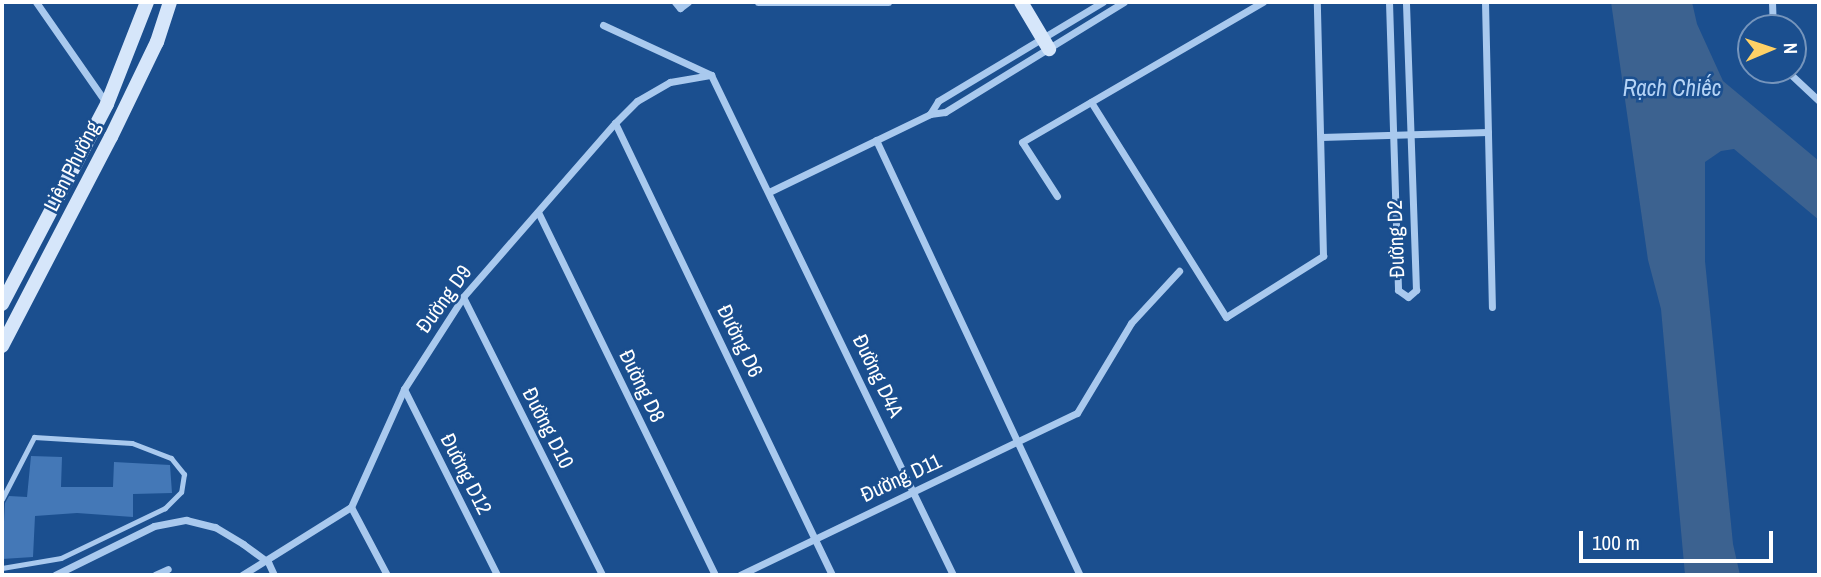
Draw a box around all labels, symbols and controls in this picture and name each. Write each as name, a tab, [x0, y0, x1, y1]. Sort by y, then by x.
north arrow	[1737, 14, 1807, 84]
text: N	[1778, 42, 1804, 54]
water label: Rạch Chiếc	[1623, 74, 1721, 102]
street label: Liên Phường	[39, 117, 105, 215]
street label: Đường D2	[1382, 200, 1410, 278]
street label: Đường D9	[411, 260, 477, 338]
street label: Đường D6	[712, 301, 768, 381]
street label: Đường D4A	[847, 330, 909, 422]
street label: Đường D8	[614, 346, 670, 426]
street label: Đường D10	[517, 383, 579, 473]
street label: Đường D12	[435, 429, 497, 519]
street label: Đường D11	[857, 448, 945, 508]
scale bar	[1583, 518, 1777, 562]
text: 100 m	[1592, 528, 1640, 557]

